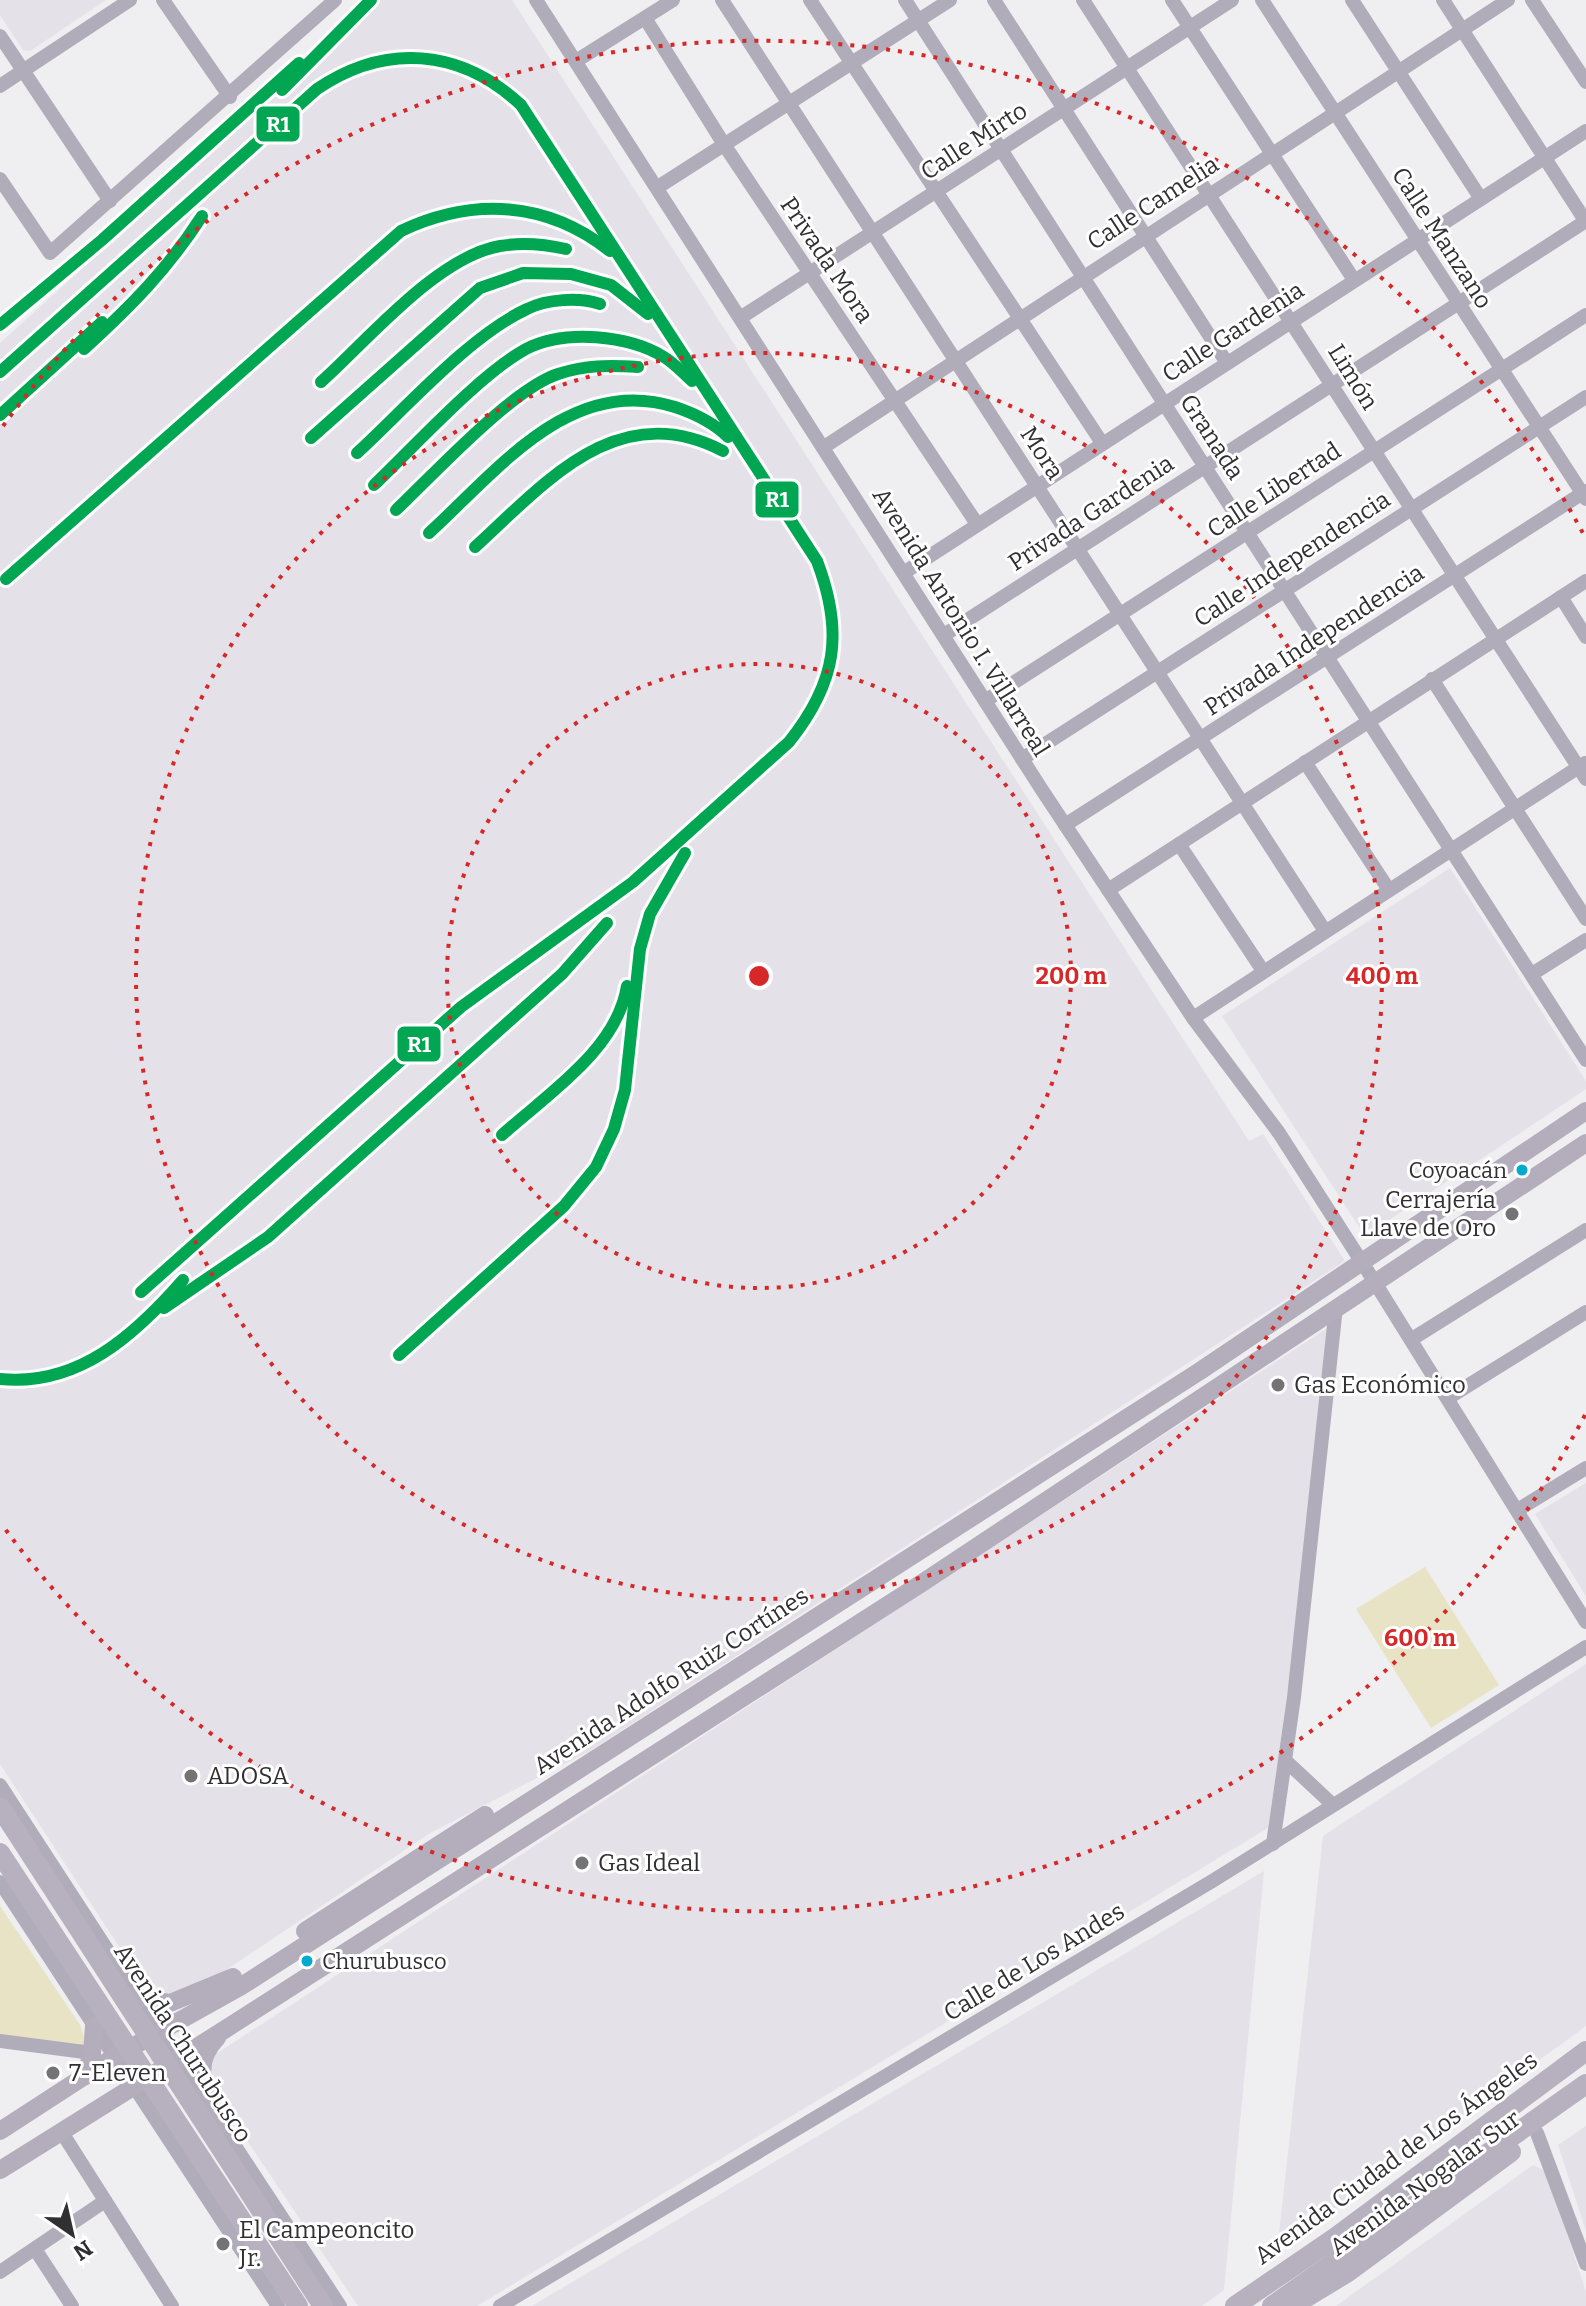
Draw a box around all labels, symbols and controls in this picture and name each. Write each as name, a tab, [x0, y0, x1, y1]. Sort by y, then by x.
street label: Calle Mirto	[916, 96, 1032, 186]
line badge: R1	[255, 105, 301, 143]
text: R1	[266, 111, 291, 138]
street label: Calle Camelia	[1082, 150, 1224, 256]
street label: Calle Manzano	[1386, 162, 1498, 314]
street label: Privada Mora	[775, 192, 879, 328]
street label: Calle Gardenia	[1157, 276, 1309, 388]
street label: Limón	[1322, 339, 1384, 415]
street label: Granada	[1174, 389, 1250, 485]
street label: Mora	[1015, 421, 1069, 485]
street label: Calle Libertad	[1202, 437, 1346, 543]
street label: Privada Gardenia	[1003, 449, 1179, 577]
line badge: R1	[754, 480, 800, 519]
street label: Avenida Antonio I. Villarreal	[867, 483, 1055, 762]
street label: Calle Independencia	[1189, 485, 1395, 633]
text: R1	[765, 486, 790, 513]
street label: Privada Independencia	[1199, 558, 1429, 722]
centre of rings	[745, 962, 773, 990]
text: 200 m	[1035, 962, 1107, 990]
text: 400 m	[1346, 962, 1418, 990]
line badge: R1	[396, 1025, 442, 1063]
text: R1	[407, 1031, 432, 1058]
place label: Coyoacán	[1408, 1157, 1507, 1184]
marker: Coyoacán	[1514, 1162, 1530, 1178]
place label: Cerrajería Llave de Oro	[1360, 1186, 1496, 1242]
marker: Cerrajería Llave de Oro	[1503, 1205, 1521, 1223]
place label: Gas Económico	[1294, 1371, 1466, 1399]
marker: Gas Económico	[1269, 1376, 1287, 1394]
street label: Avenida Adolfo Ruiz Cortínes	[528, 1582, 814, 1780]
text: 600 m	[1384, 1624, 1456, 1652]
place label: ADOSA	[207, 1762, 289, 1790]
marker: ADOSA	[182, 1767, 200, 1785]
place label: Gas Ideal	[598, 1849, 700, 1877]
marker: Gas Ideal	[573, 1854, 591, 1872]
street label: Calle de Los Andes	[939, 1897, 1129, 2027]
street label: Avenida Churubusco	[108, 1938, 258, 2148]
place label: Churubusco	[322, 1948, 447, 1975]
marker: Churubusco	[299, 1953, 315, 1969]
street label: Avenida Ciudad de Los Ángeles	[1248, 2045, 1543, 2270]
place label: 7-Eleven	[69, 2059, 166, 2087]
marker: 7-Eleven	[44, 2064, 62, 2082]
street label: Avenida Nogalar Sur	[1324, 2104, 1526, 2262]
north arrow	[32, 2194, 112, 2274]
place label: El Campeoncito Jr.	[238, 2216, 414, 2272]
text: N	[68, 2234, 97, 2266]
marker: El Campeoncito Jr.	[214, 2235, 232, 2253]

